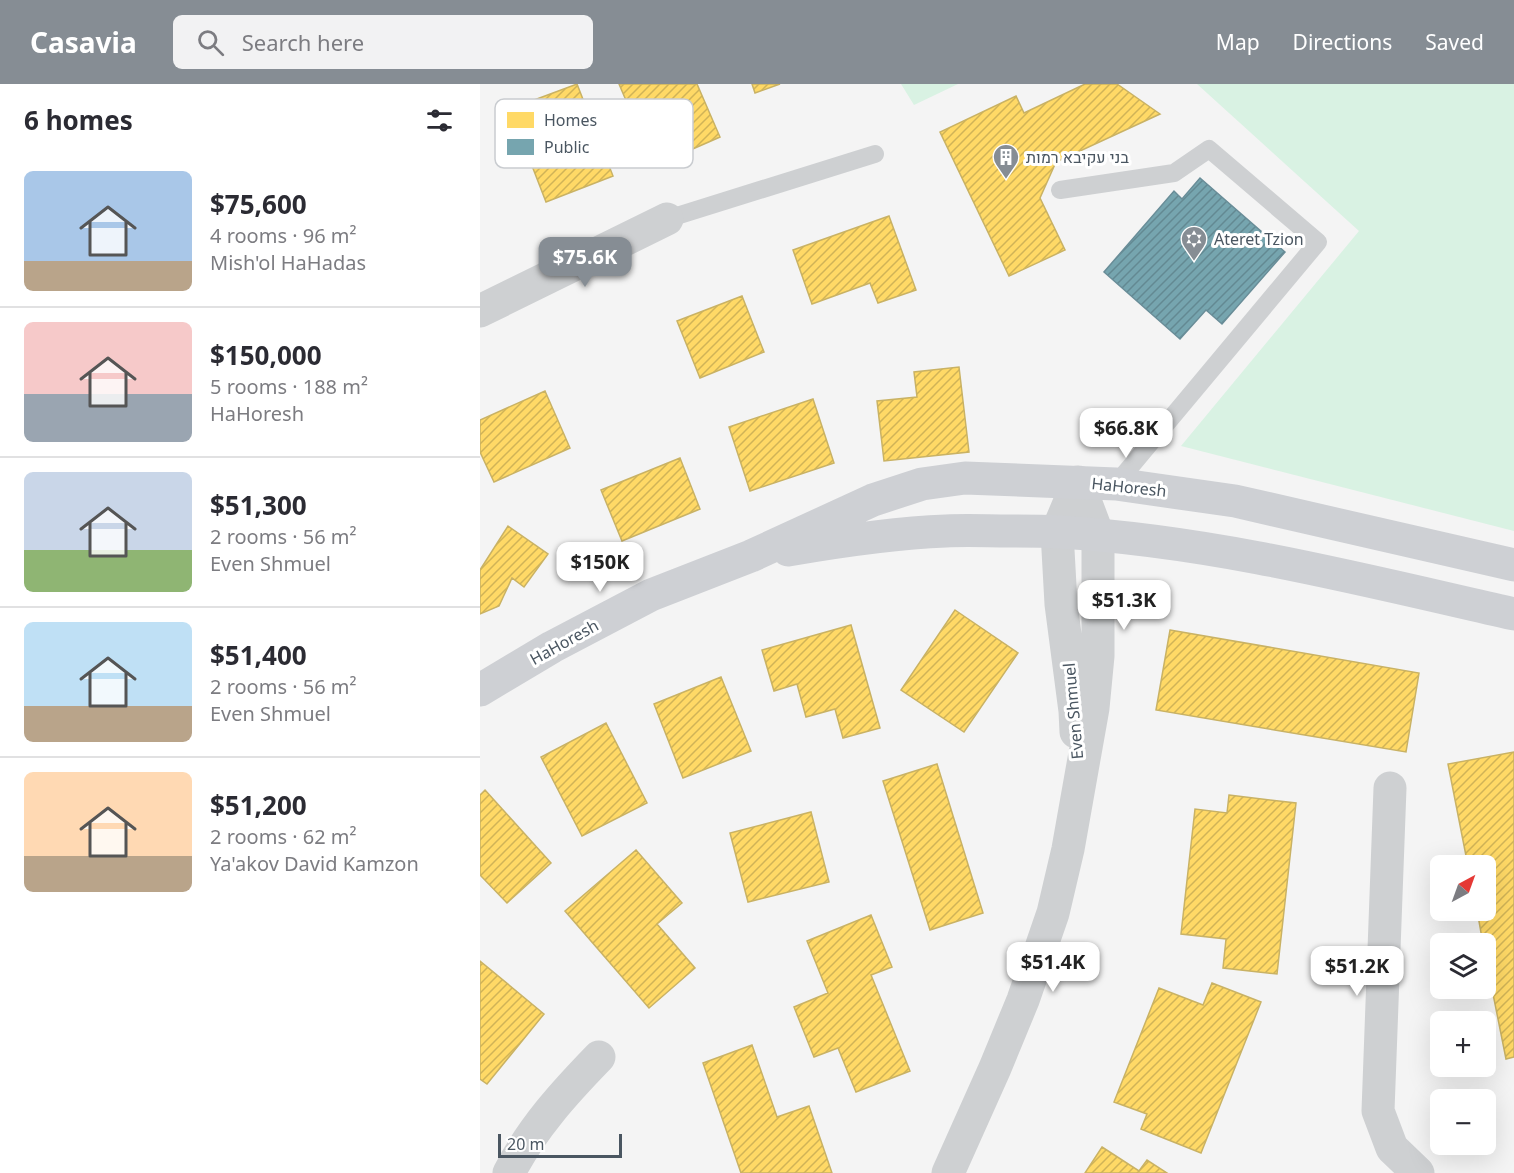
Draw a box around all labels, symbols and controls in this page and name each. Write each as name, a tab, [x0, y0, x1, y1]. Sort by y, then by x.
search box	[173, 15, 593, 69]
text: Casavia	[30, 23, 137, 61]
icon: search	[194, 26, 227, 59]
text: Search here	[242, 27, 364, 57]
text: Map	[1216, 28, 1260, 56]
text: Directions	[1293, 28, 1392, 56]
text: Saved	[1425, 28, 1484, 56]
legend	[495, 99, 693, 168]
text: 6 homes	[24, 102, 133, 138]
icon: filters	[423, 104, 456, 137]
text: Homes	[544, 109, 597, 131]
text: Public	[544, 136, 590, 158]
building icon: בני עקיבא רמות	[991, 142, 1021, 180]
place label: בני עקיבא רמות	[1026, 146, 1129, 168]
text: $75,600	[210, 186, 307, 222]
icon: home	[72, 195, 144, 267]
text: 4 rooms · 96 m²	[210, 222, 357, 249]
synagogue icon: Ateret Tzion	[1179, 224, 1209, 262]
place label: Ateret Tzion	[1214, 228, 1304, 250]
pin: $75.6K	[536, 237, 634, 288]
text: $75.6K	[553, 243, 617, 270]
text: Mish'ol HaHadas	[210, 249, 366, 276]
text: $150,000	[210, 337, 322, 373]
icon: home	[72, 346, 144, 418]
text: 5 rooms · 188 m²	[210, 373, 368, 400]
text: HaHoresh	[210, 400, 304, 427]
pin: $66.8K	[1077, 408, 1175, 459]
text: $66.8K	[1094, 414, 1158, 441]
street label: HaHoresh	[1090, 472, 1168, 502]
text: $51,300	[210, 487, 307, 523]
icon: home	[72, 496, 144, 568]
text: 2 rooms · 56 m²	[210, 523, 357, 550]
pin: $150K	[558, 542, 642, 593]
text: $150K	[570, 548, 630, 575]
text: Even Shmuel	[210, 550, 331, 577]
pin: $51.3K	[1075, 580, 1173, 631]
text: $51.3K	[1092, 586, 1156, 613]
street label: HaHoresh	[526, 614, 602, 670]
text: $51,400	[210, 637, 307, 673]
icon: home	[72, 646, 144, 718]
street label: Even Shmuel	[1058, 662, 1088, 760]
text: 2 rooms · 56 m²	[210, 673, 357, 700]
text: Even Shmuel	[210, 700, 331, 727]
text: $51,200	[210, 787, 307, 823]
icon: home	[72, 796, 144, 868]
text: 2 rooms · 62 m²	[210, 823, 357, 850]
text: Ya'akov David Kamzon	[210, 850, 419, 877]
north arrow	[1430, 855, 1496, 921]
map controls	[1430, 855, 1496, 1155]
button: layers	[1430, 933, 1496, 999]
pin: $51.4K	[1004, 942, 1102, 993]
pin: $51.2K	[1308, 946, 1406, 997]
text: $51.4K	[1021, 948, 1085, 975]
text: $51.2K	[1325, 952, 1389, 979]
button: +	[1430, 1011, 1496, 1077]
button: −	[1430, 1089, 1496, 1155]
scale bar	[498, 1131, 622, 1158]
text: 20 m	[507, 1133, 544, 1155]

